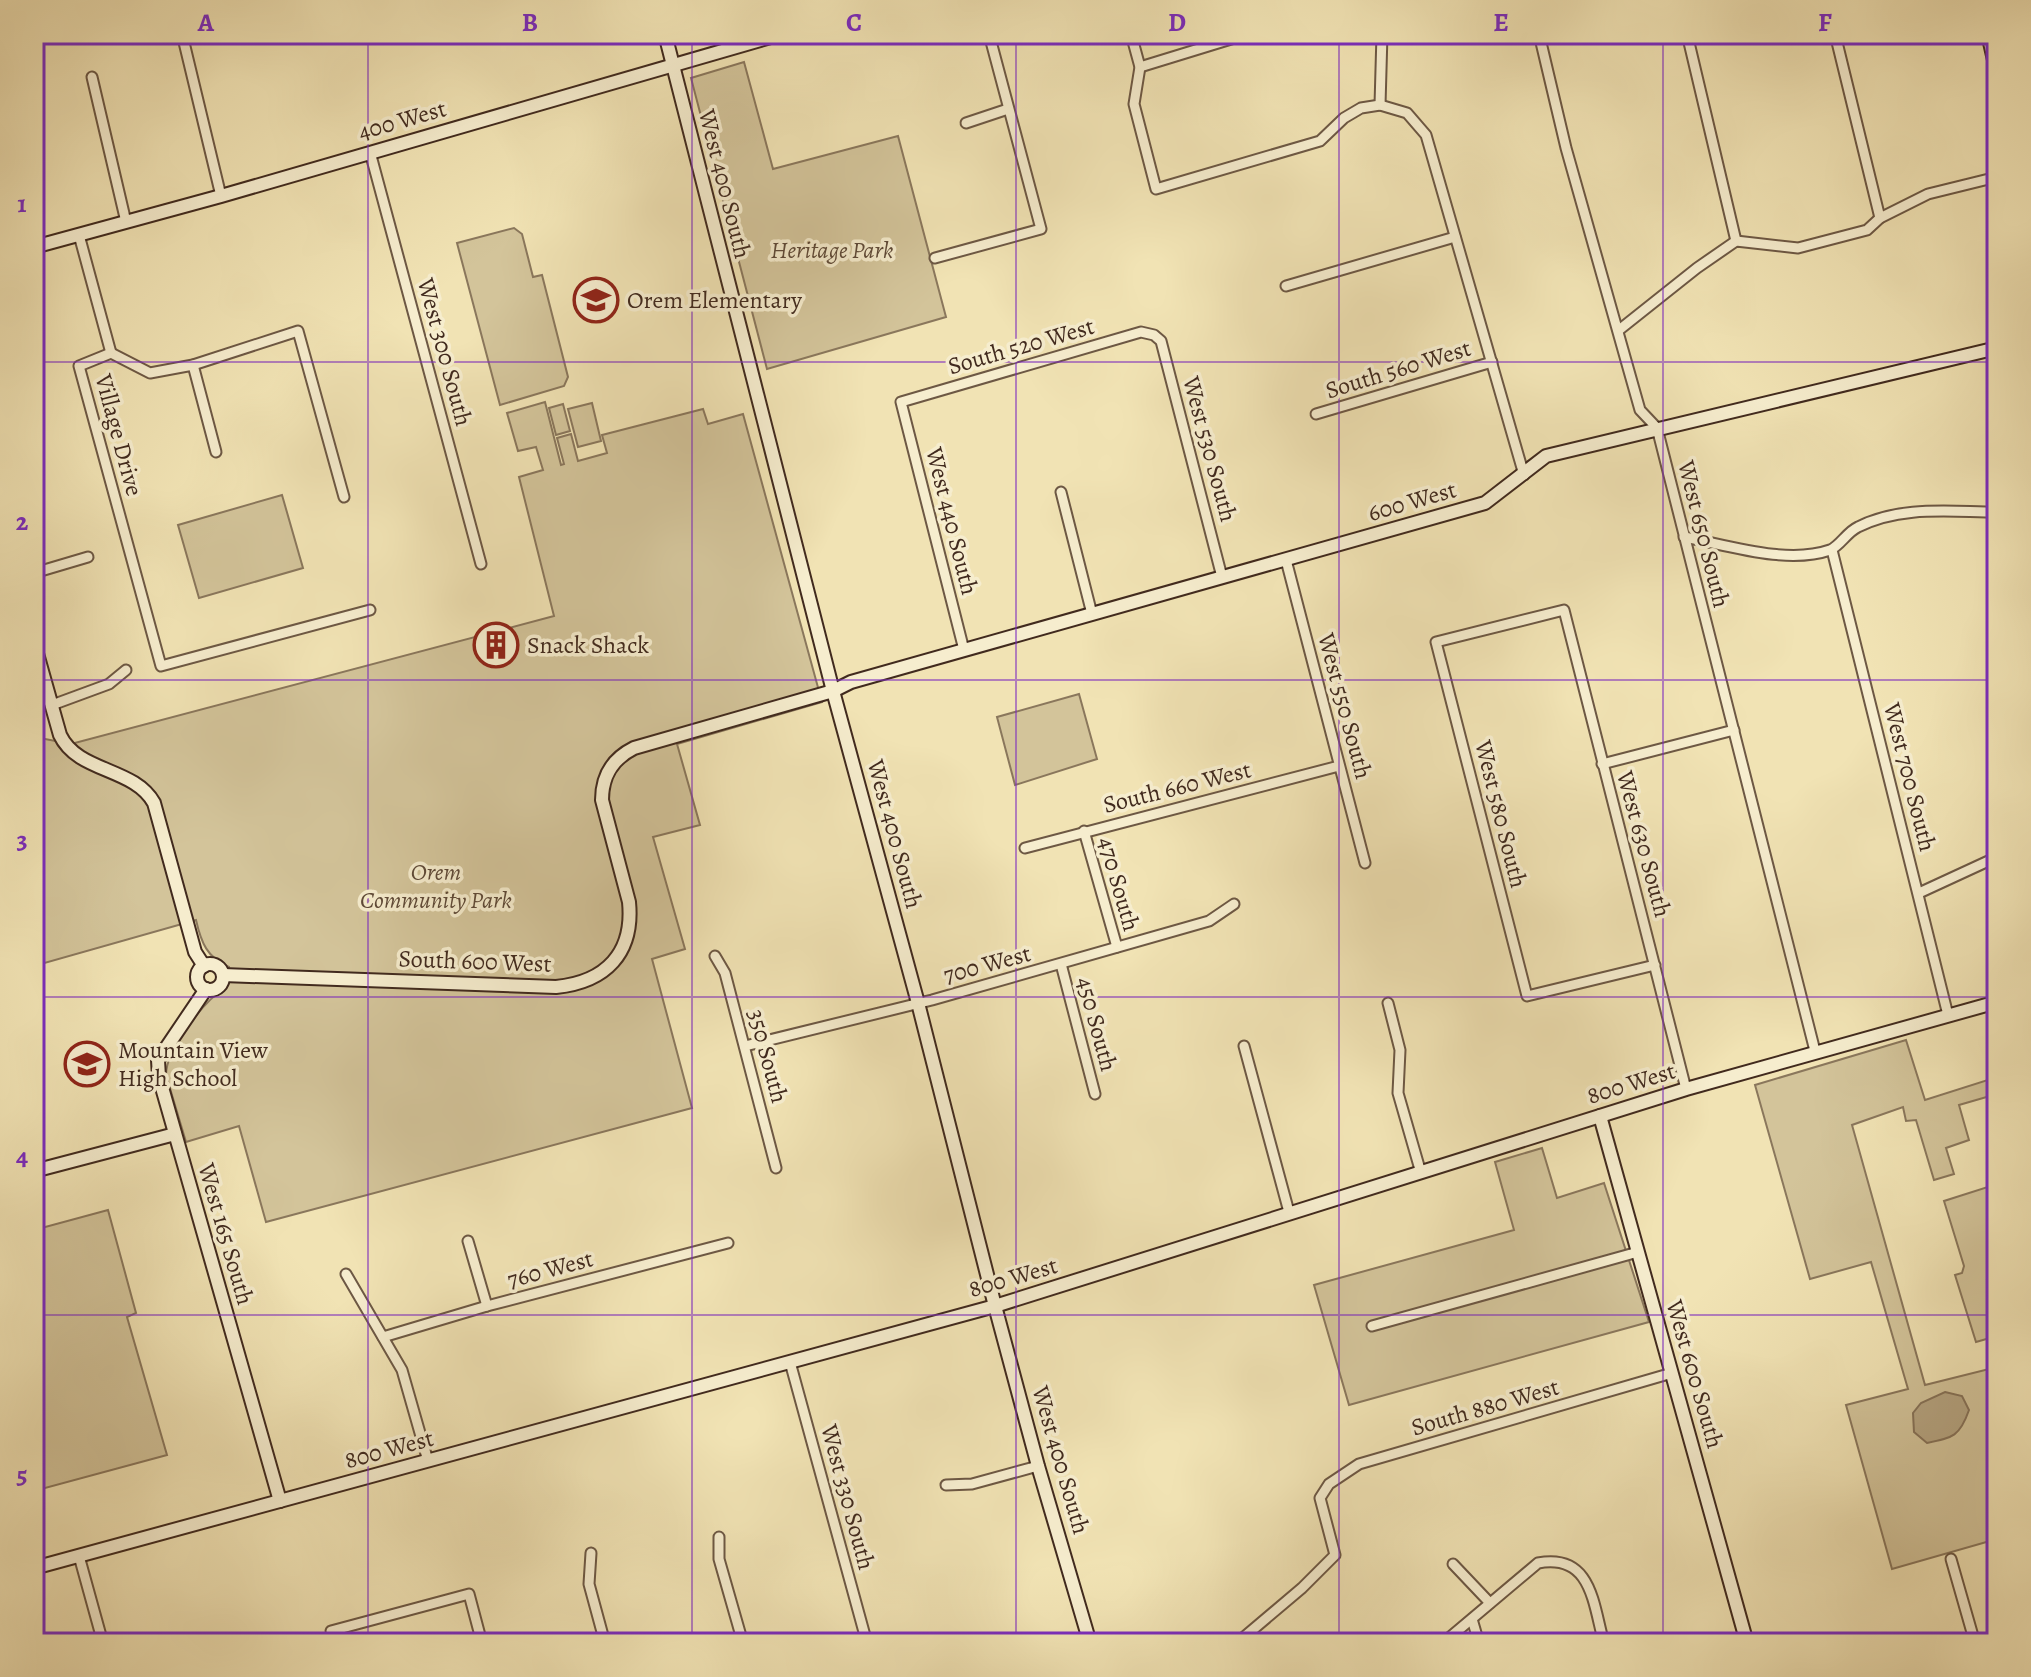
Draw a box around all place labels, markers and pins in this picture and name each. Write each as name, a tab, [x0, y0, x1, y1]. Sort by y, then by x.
school or university icon: Orem Elementary	[572, 276, 620, 324]
place label: Orem Elementary	[627, 284, 802, 316]
building icon: Snack Shack	[472, 621, 520, 669]
place label: Snack Shack	[527, 629, 649, 661]
place label: Mountain View High School	[118, 1034, 268, 1094]
school or university icon: Mountain View High School	[63, 1040, 111, 1088]

